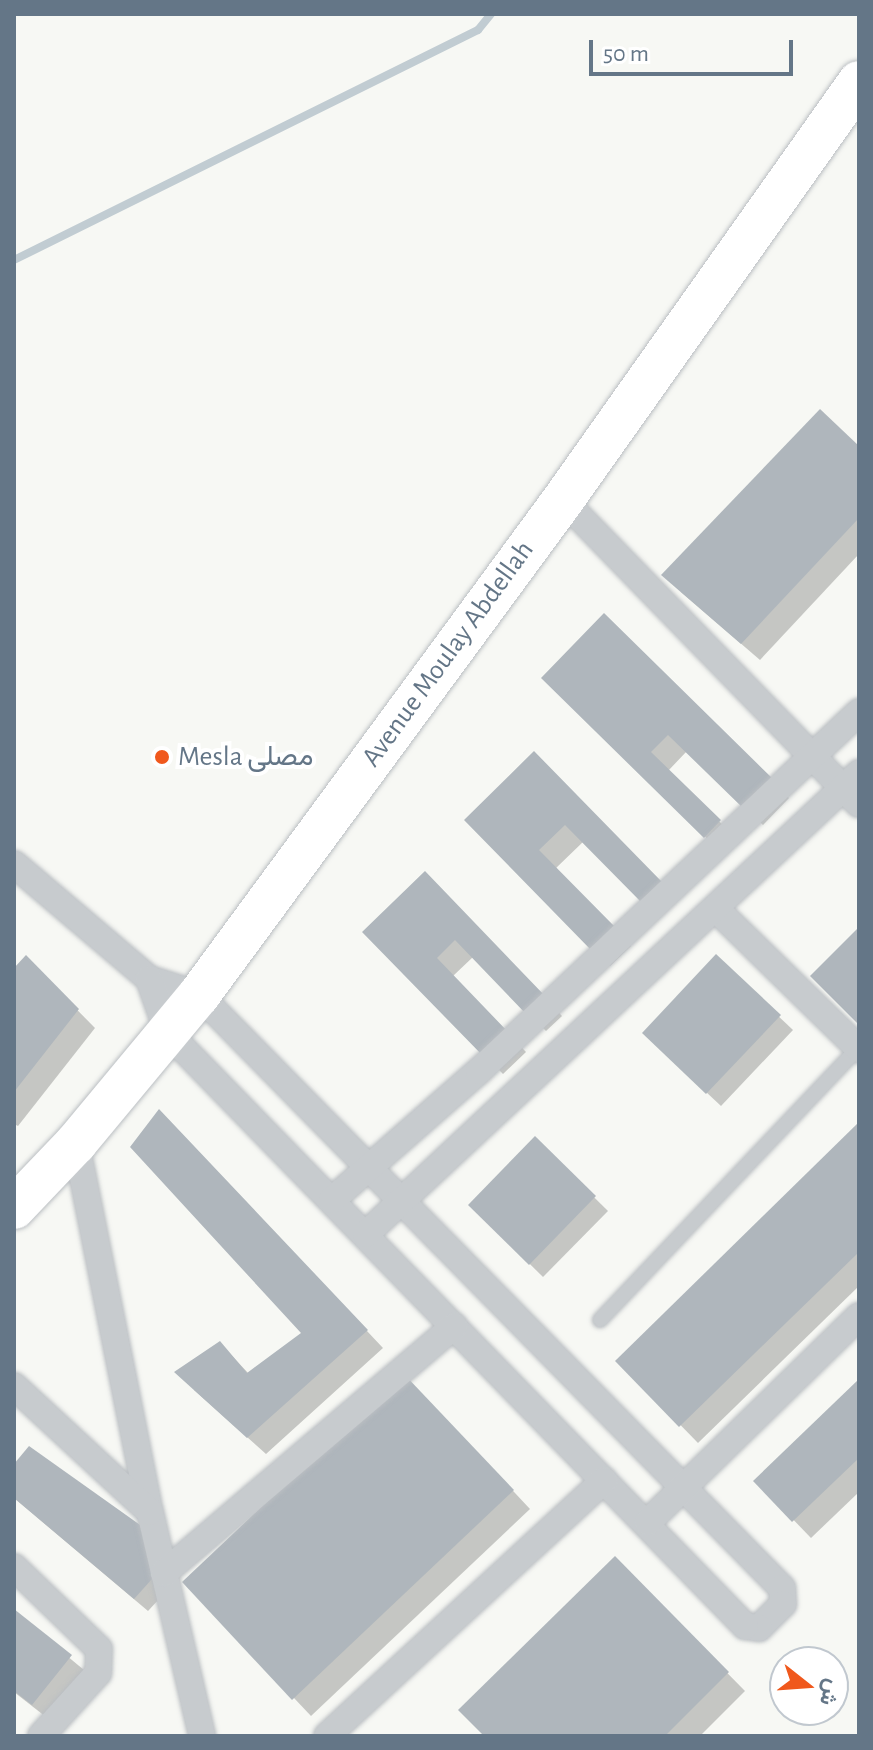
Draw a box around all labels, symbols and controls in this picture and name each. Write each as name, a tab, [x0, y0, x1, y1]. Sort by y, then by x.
scale bar	[593, 24, 797, 74]
text: 50 m	[603, 42, 649, 66]
street label: Avenue Moulay Abdellah	[355, 534, 541, 774]
place label: Mesla مصلى	[178, 740, 313, 774]
marker: Mesla مصلى	[153, 748, 171, 766]
north arrow	[769, 1646, 849, 1726]
text: ش	[816, 1677, 844, 1708]

